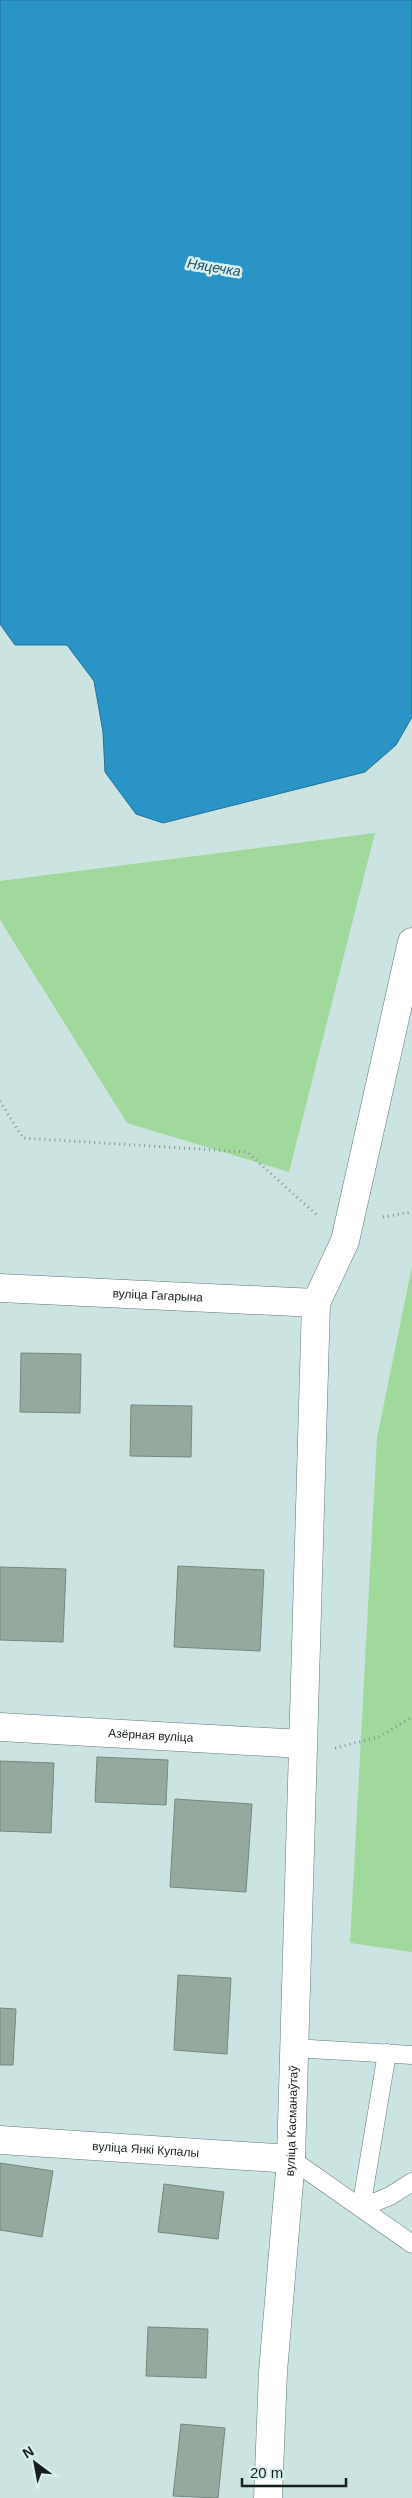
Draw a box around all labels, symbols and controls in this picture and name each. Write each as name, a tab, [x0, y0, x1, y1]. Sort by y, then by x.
water label: Няцечка	[186, 255, 242, 279]
street label: вуліца Гагарына	[112, 1286, 204, 1305]
street label: Азёрная вуліца	[108, 1726, 194, 1745]
street label: вуліца Касманаўтаў	[283, 2065, 301, 2177]
street label: вуліца Янкі Купалы	[92, 2139, 199, 2160]
north arrow	[10, 2438, 60, 2488]
text: N	[20, 2443, 37, 2461]
scale bar	[242, 2456, 346, 2488]
text: 20 m	[250, 2464, 283, 2481]

